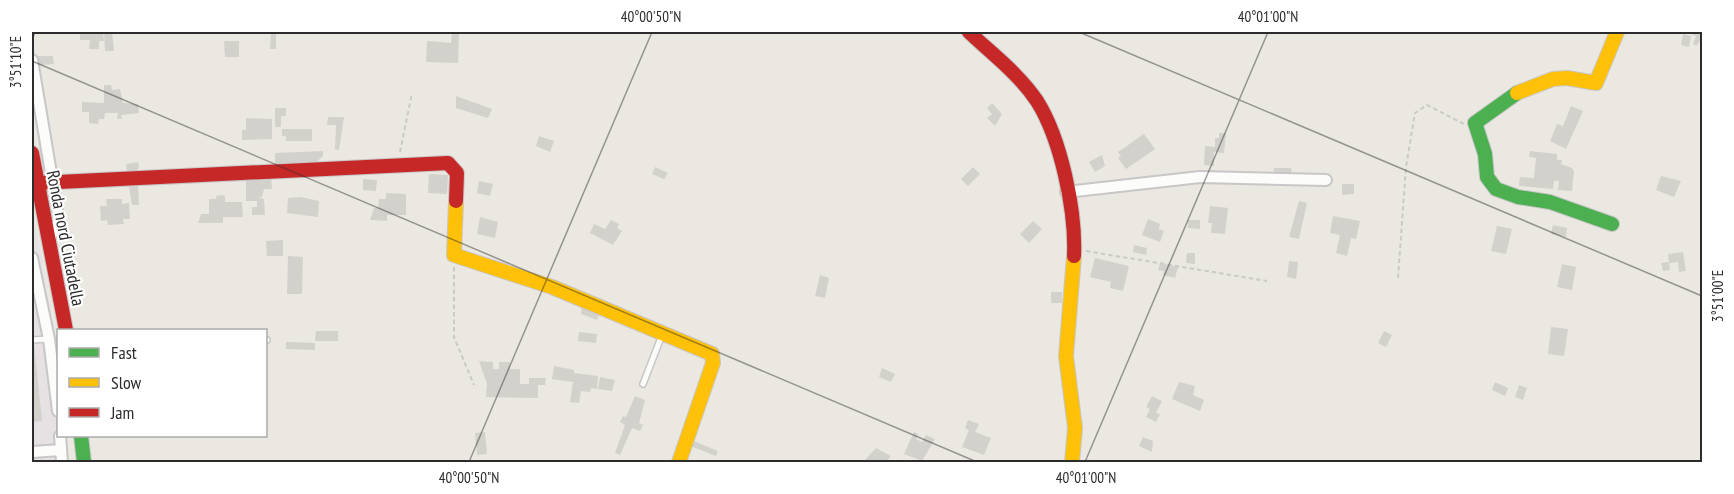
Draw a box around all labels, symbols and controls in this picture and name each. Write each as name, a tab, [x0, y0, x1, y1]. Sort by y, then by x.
text: 40°00'50"N	[621, 7, 681, 26]
text: 40°01'00"N	[1238, 7, 1298, 26]
text: 3°51'10"E	[6, 36, 25, 88]
street label: Ronda nord Ciutadella	[42, 168, 90, 308]
text: 3°51'00"E	[1708, 270, 1727, 322]
legend	[57, 329, 267, 437]
text: Fast	[111, 341, 137, 364]
text: Slow	[111, 371, 142, 394]
text: Jam	[110, 401, 134, 424]
text: 40°00'50"N	[439, 468, 499, 487]
text: 40°01'00"N	[1056, 468, 1116, 487]

